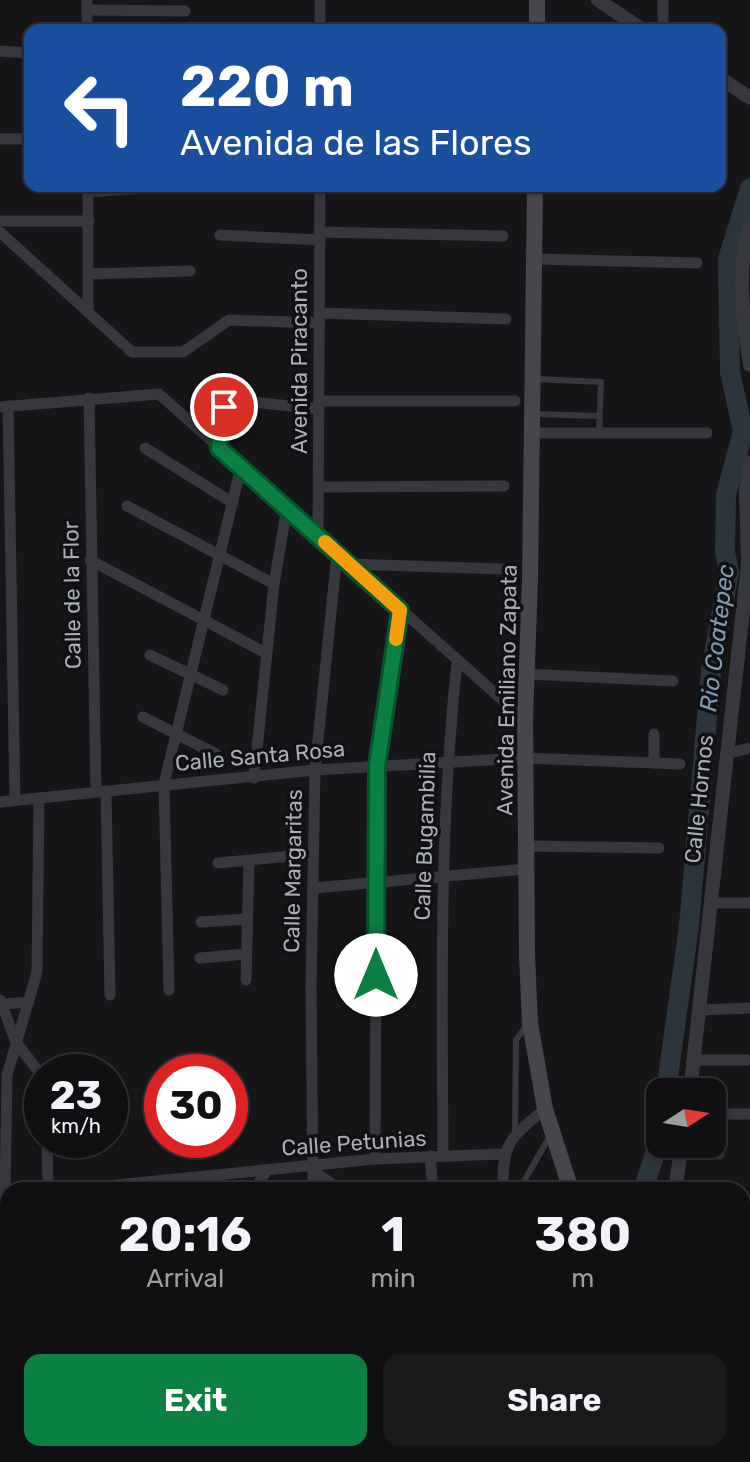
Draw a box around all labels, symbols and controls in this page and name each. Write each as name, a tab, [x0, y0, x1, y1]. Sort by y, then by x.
text: 220 m	[180, 54, 354, 120]
icon: left	[48, 56, 152, 160]
text: Avenida de las Flores	[180, 121, 532, 164]
street label: Avenida Piracanto	[286, 268, 313, 454]
pin	[190, 373, 258, 441]
icon: arrive	[202, 385, 246, 429]
street label: Calle de la Flor	[57, 520, 87, 669]
water label: Rio Coatepec	[694, 563, 740, 713]
street label: Avenida Emiliano Zapata	[491, 564, 523, 816]
street label: Calle Hornos	[679, 733, 719, 865]
street label: Calle Santa Rosa	[174, 735, 346, 777]
street label: Calle Bugambilia	[409, 751, 441, 921]
street label: Calle Margaritas	[278, 789, 308, 953]
position arrow	[334, 933, 418, 1017]
speed limit sign: 30	[144, 1054, 248, 1158]
text: 23	[50, 1072, 102, 1119]
north arrow	[646, 1078, 726, 1158]
map controls	[646, 1078, 726, 1158]
text: km/h	[51, 1114, 101, 1138]
street label: Calle Petunias	[281, 1124, 427, 1162]
text: 20:16	[119, 1206, 252, 1263]
text: 1	[381, 1206, 405, 1263]
text: 380	[534, 1206, 631, 1263]
text: Arrival	[146, 1263, 224, 1294]
text: min	[371, 1263, 416, 1294]
text: m	[571, 1263, 594, 1294]
button: Exit	[24, 1354, 367, 1446]
button: Share	[383, 1354, 726, 1446]

